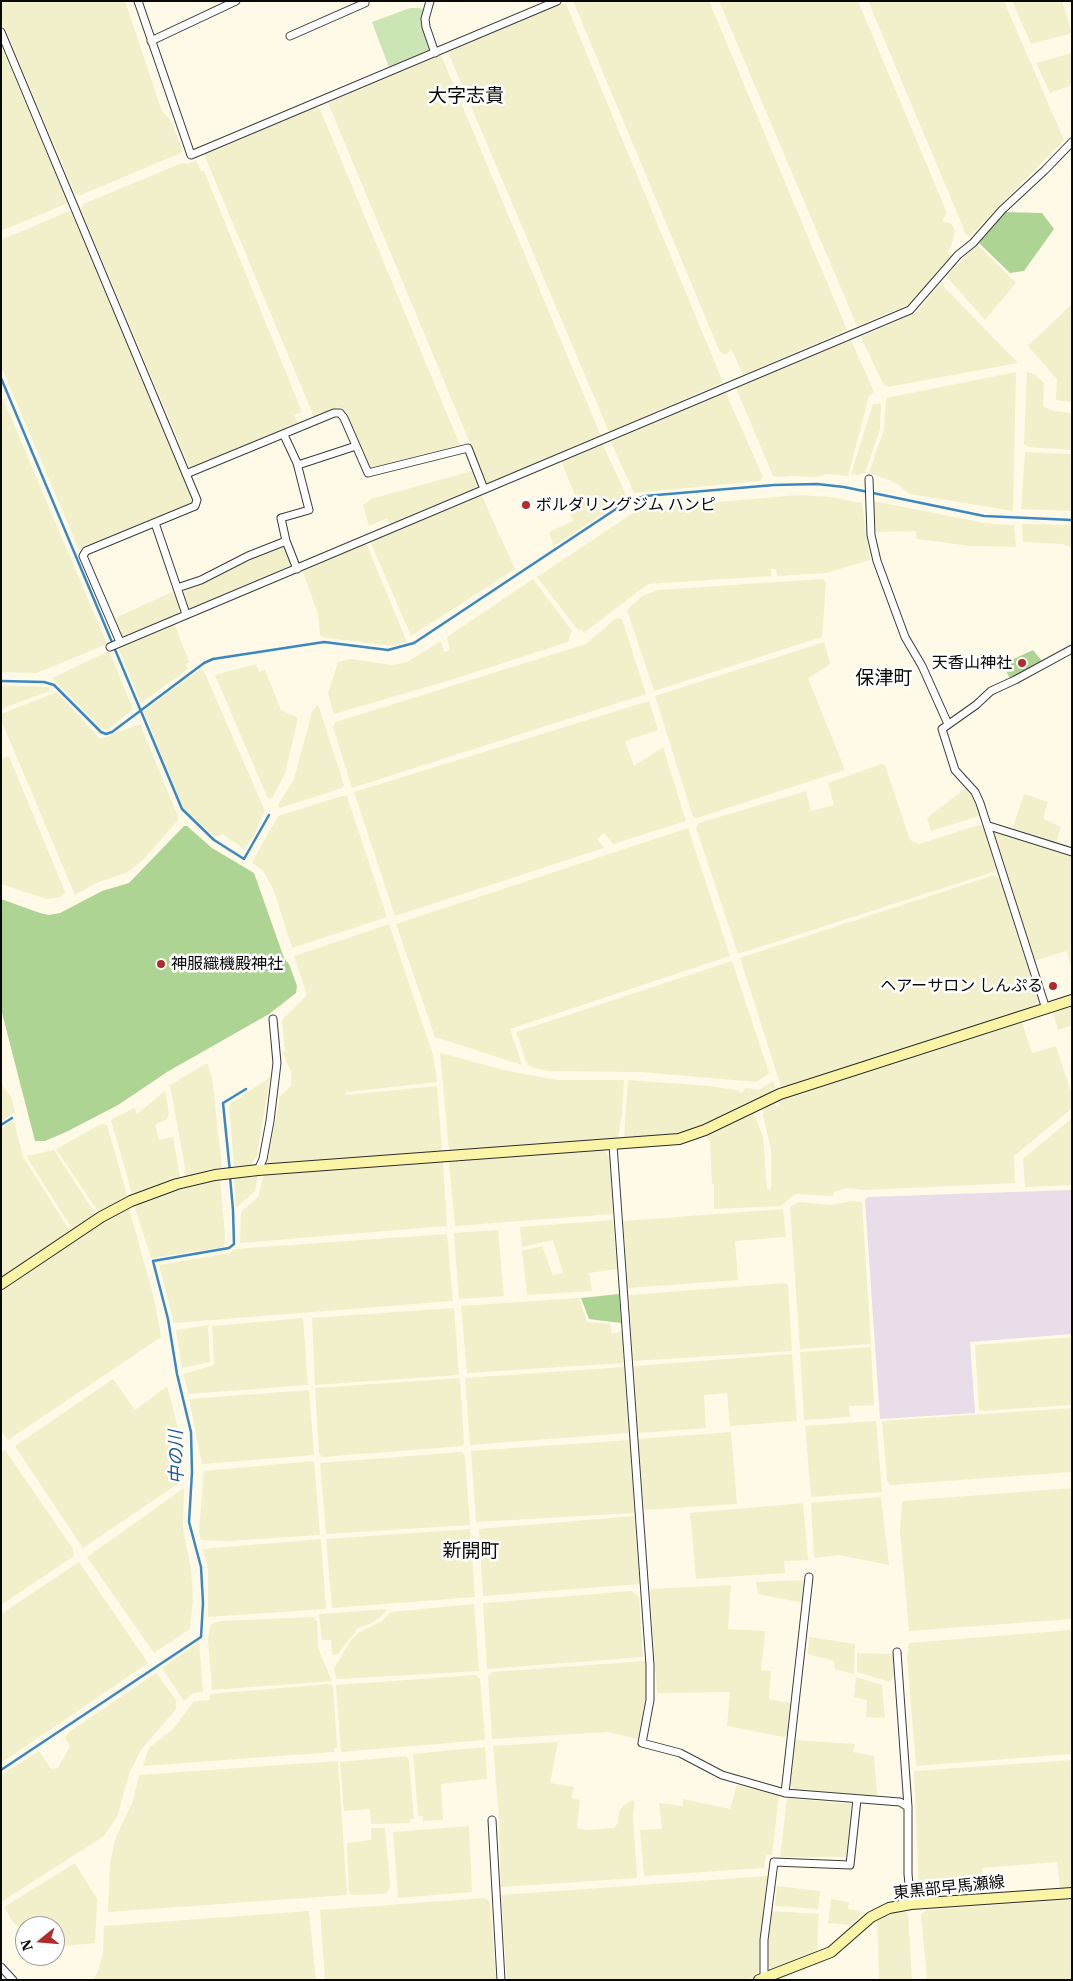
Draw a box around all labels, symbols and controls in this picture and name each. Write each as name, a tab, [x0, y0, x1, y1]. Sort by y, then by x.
district label: 大字志貴	[428, 86, 504, 108]
place label: ボルダリングジム ハンピ	[536, 495, 716, 515]
marker: ボルダリングジム ハンピ	[520, 499, 532, 511]
place label: 天香山神社	[932, 653, 1012, 673]
marker: 天香山神社	[1016, 657, 1028, 669]
district label: 保津町	[856, 668, 912, 690]
place label: 神服織機殿神社	[171, 954, 283, 974]
marker: 神服織機殿神社	[155, 958, 167, 970]
place label: ヘアーサロン しんぷる	[880, 976, 1043, 996]
marker: ヘアーサロン しんぷる	[1047, 980, 1059, 992]
water label: 中の川	[166, 1430, 188, 1484]
district label: 新開町	[443, 1541, 499, 1563]
street label: 東黒部早馬瀬線	[892, 1873, 1006, 1903]
north arrow	[15, 1916, 65, 1966]
text: N	[16, 1937, 37, 1953]

